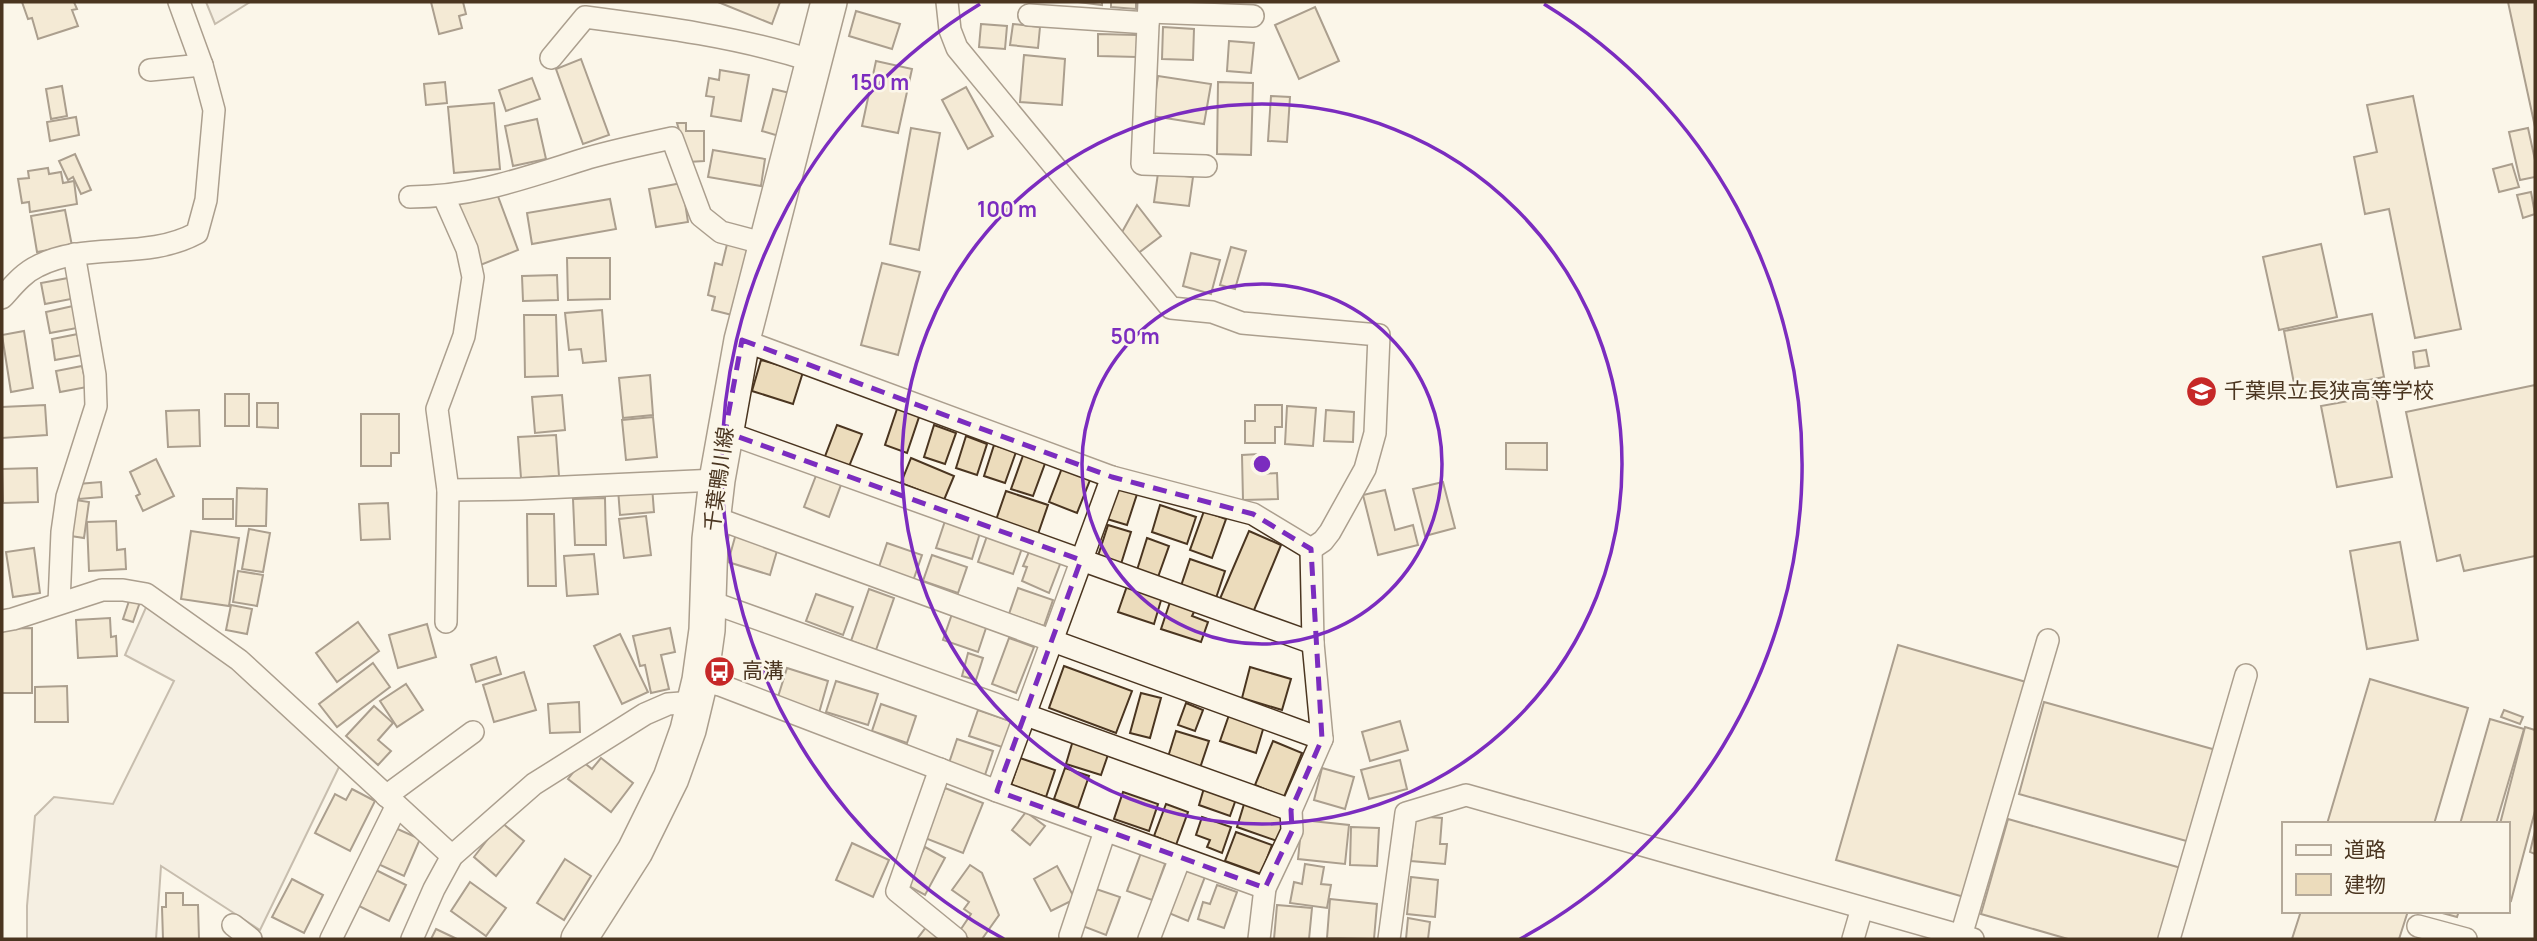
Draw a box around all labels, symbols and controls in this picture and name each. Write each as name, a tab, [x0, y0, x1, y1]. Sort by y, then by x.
text: 150 m	[851, 68, 909, 96]
text: 100 m	[977, 195, 1037, 223]
text: 50 m	[1110, 322, 1160, 350]
school or university icon: 千葉県立長狭高等学校	[2184, 374, 2218, 408]
place label: 千葉県立長狭高等学校	[2224, 376, 2434, 404]
street label: 千葉鴨川線	[697, 425, 739, 533]
centre of rings	[1250, 452, 1274, 476]
bus stop icon: 高溝	[702, 654, 736, 688]
place label: 高溝	[742, 656, 784, 684]
legend	[2282, 822, 2509, 913]
text: 道路	[2344, 835, 2386, 863]
text: 建物	[2344, 870, 2386, 898]

